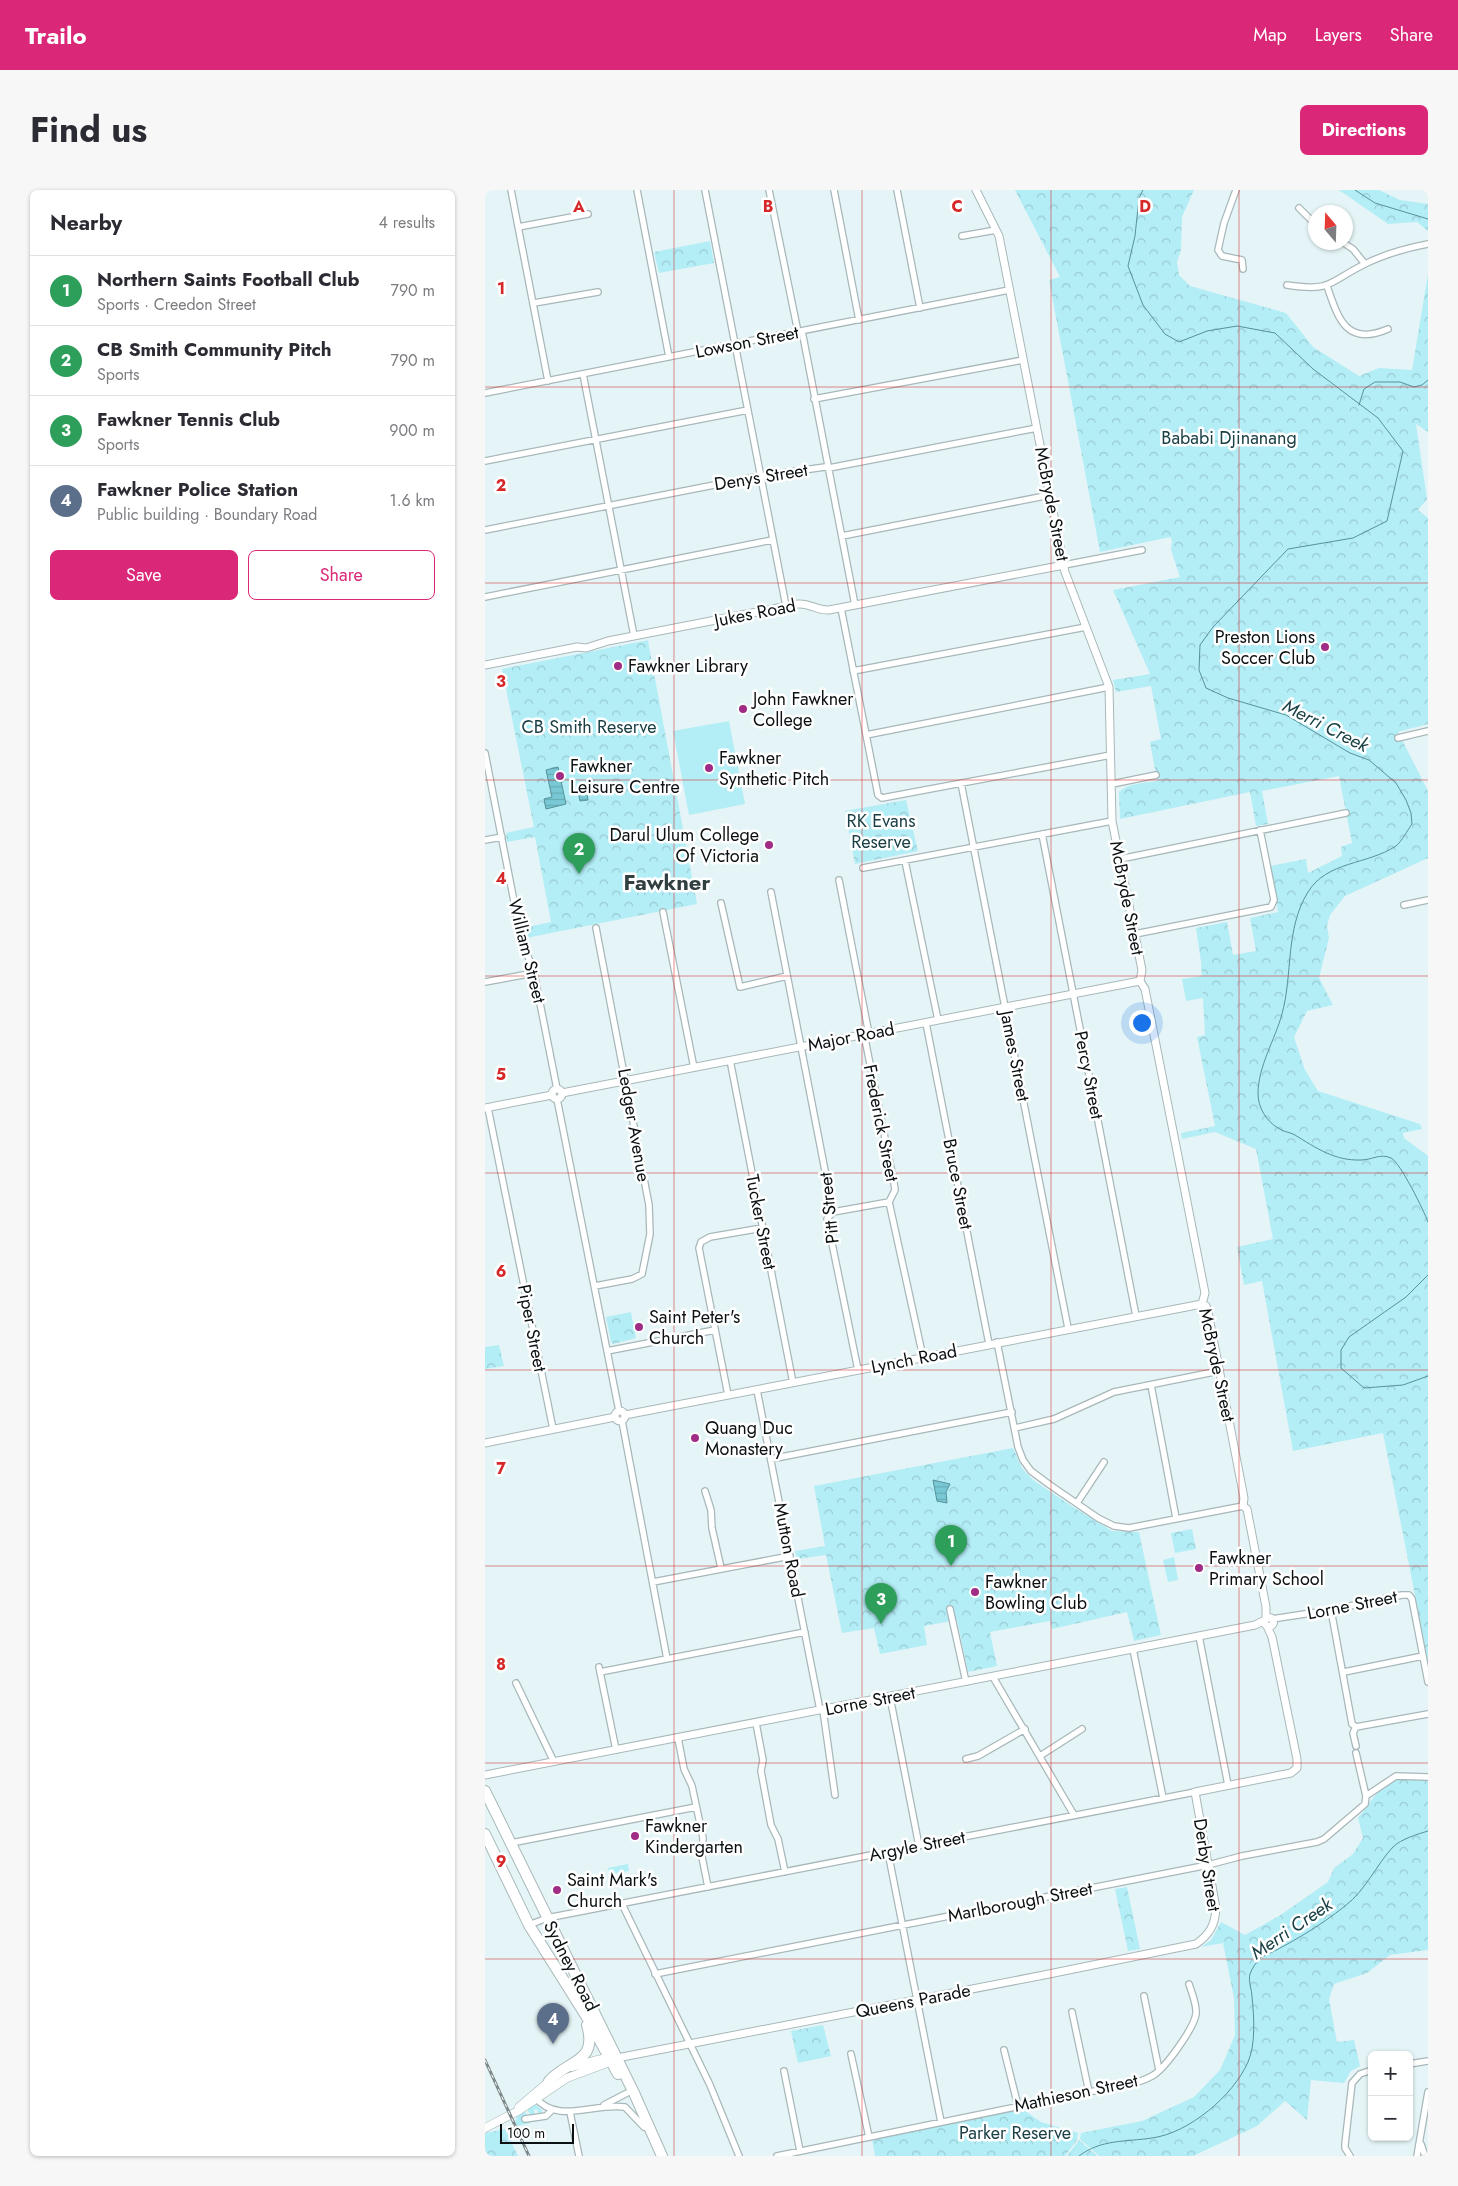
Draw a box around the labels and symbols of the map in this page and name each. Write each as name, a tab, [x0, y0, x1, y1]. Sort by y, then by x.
text: A	[572, 195, 585, 218]
text: B	[763, 195, 773, 218]
text: C	[951, 195, 963, 218]
text: D	[1139, 195, 1151, 218]
north arrow	[1308, 205, 1353, 250]
text: 1	[497, 277, 505, 300]
street label: Lowson Street	[693, 319, 802, 365]
park label: Bababi Djinanang	[1161, 425, 1297, 451]
street label: McBryde Street	[1028, 445, 1076, 564]
street label: Denys Street	[712, 457, 810, 497]
text: 2	[496, 474, 506, 497]
street label: Jukes Road	[710, 592, 798, 634]
place label: Preston Lions Soccer Club	[1215, 624, 1315, 671]
marker: Preston Lions Soccer Club	[1319, 641, 1331, 653]
place label: Fawkner Library	[628, 653, 748, 679]
marker: Fawkner Library	[612, 660, 624, 672]
text: 3	[496, 670, 506, 693]
place label: John Fawkner College	[751, 686, 854, 733]
water label: Merri Creek	[1278, 692, 1374, 759]
marker: John Fawkner College	[737, 703, 749, 715]
park label: CB Smith Reserve	[521, 714, 657, 740]
place label: Fawkner Synthetic Pitch	[719, 745, 829, 792]
place label: Fawkner Leisure Centre	[570, 753, 680, 800]
marker: Fawkner Synthetic Pitch	[703, 762, 715, 774]
marker: Fawkner Leisure Centre	[554, 770, 566, 782]
park label: RK Evans Reserve	[847, 808, 915, 855]
place label: Darul Ulum College Of Victoria	[609, 822, 759, 869]
pin: 2	[563, 833, 595, 874]
marker: Darul Ulum College Of Victoria	[763, 839, 775, 851]
street label: McBryde Street	[1103, 839, 1151, 958]
district label: Fawkner	[624, 866, 711, 898]
text: 4	[495, 867, 507, 890]
street label: William Street	[502, 896, 553, 1006]
street label: James Street	[993, 1006, 1037, 1104]
your location	[1129, 1010, 1155, 1036]
street label: Major Road	[805, 1016, 897, 1058]
street label: Percy Street	[1068, 1029, 1110, 1122]
street label: Frederick Street	[857, 1062, 905, 1185]
text: 5	[496, 1063, 506, 1086]
street label: Ledger Avenue	[611, 1066, 657, 1184]
street label: Bruce Street	[936, 1136, 980, 1232]
street label: Pitt Street	[812, 1170, 846, 1245]
street label: Tucker Street	[739, 1172, 783, 1272]
text: 6	[496, 1260, 506, 1283]
street label: Piper Street	[511, 1282, 553, 1375]
place label: Saint Peter's Church	[649, 1304, 740, 1351]
street label: McBryde Street	[1192, 1306, 1242, 1425]
marker: Saint Peter's Church	[633, 1321, 645, 1333]
street label: Lynch Road	[869, 1338, 959, 1380]
place label: Quang Duc Monastery	[705, 1415, 793, 1462]
marker: Quang Duc Monastery	[689, 1432, 701, 1444]
text: 7	[496, 1457, 506, 1480]
street label: Mutton Road	[767, 1500, 811, 1600]
pin: 1	[935, 1525, 967, 1566]
place label: Fawkner Primary School	[1209, 1545, 1324, 1592]
marker: Fawkner Primary School	[1193, 1562, 1205, 1574]
place label: Fawkner Bowling Club	[985, 1569, 1087, 1616]
pin: 3	[865, 1583, 897, 1624]
street label: Lorne Street	[1305, 1583, 1400, 1626]
marker: Fawkner Bowling Club	[969, 1586, 981, 1598]
text: 8	[496, 1653, 506, 1676]
street label: Lorne Street	[823, 1679, 918, 1722]
place label: Fawkner Kindergarten	[645, 1813, 743, 1860]
street label: Derby Street	[1187, 1817, 1227, 1914]
street label: Argyle Street	[867, 1824, 968, 1868]
marker: Fawkner Kindergarten	[629, 1830, 641, 1842]
text: 9	[496, 1850, 506, 1873]
place label: Saint Mark's Church	[567, 1867, 657, 1914]
street label: Marlborough Street	[945, 1875, 1095, 1929]
marker: Saint Mark's Church	[551, 1884, 563, 1896]
water label: Merri Creek	[1245, 1891, 1338, 1966]
street label: Sydney Road	[537, 1916, 605, 2016]
street label: Queens Parade	[853, 1977, 973, 2025]
pin: 4	[537, 2003, 569, 2044]
street label: Mathieson Street	[1012, 2067, 1141, 2119]
park label: Parker Reserve	[959, 2120, 1071, 2146]
scale bar	[500, 2121, 574, 2144]

